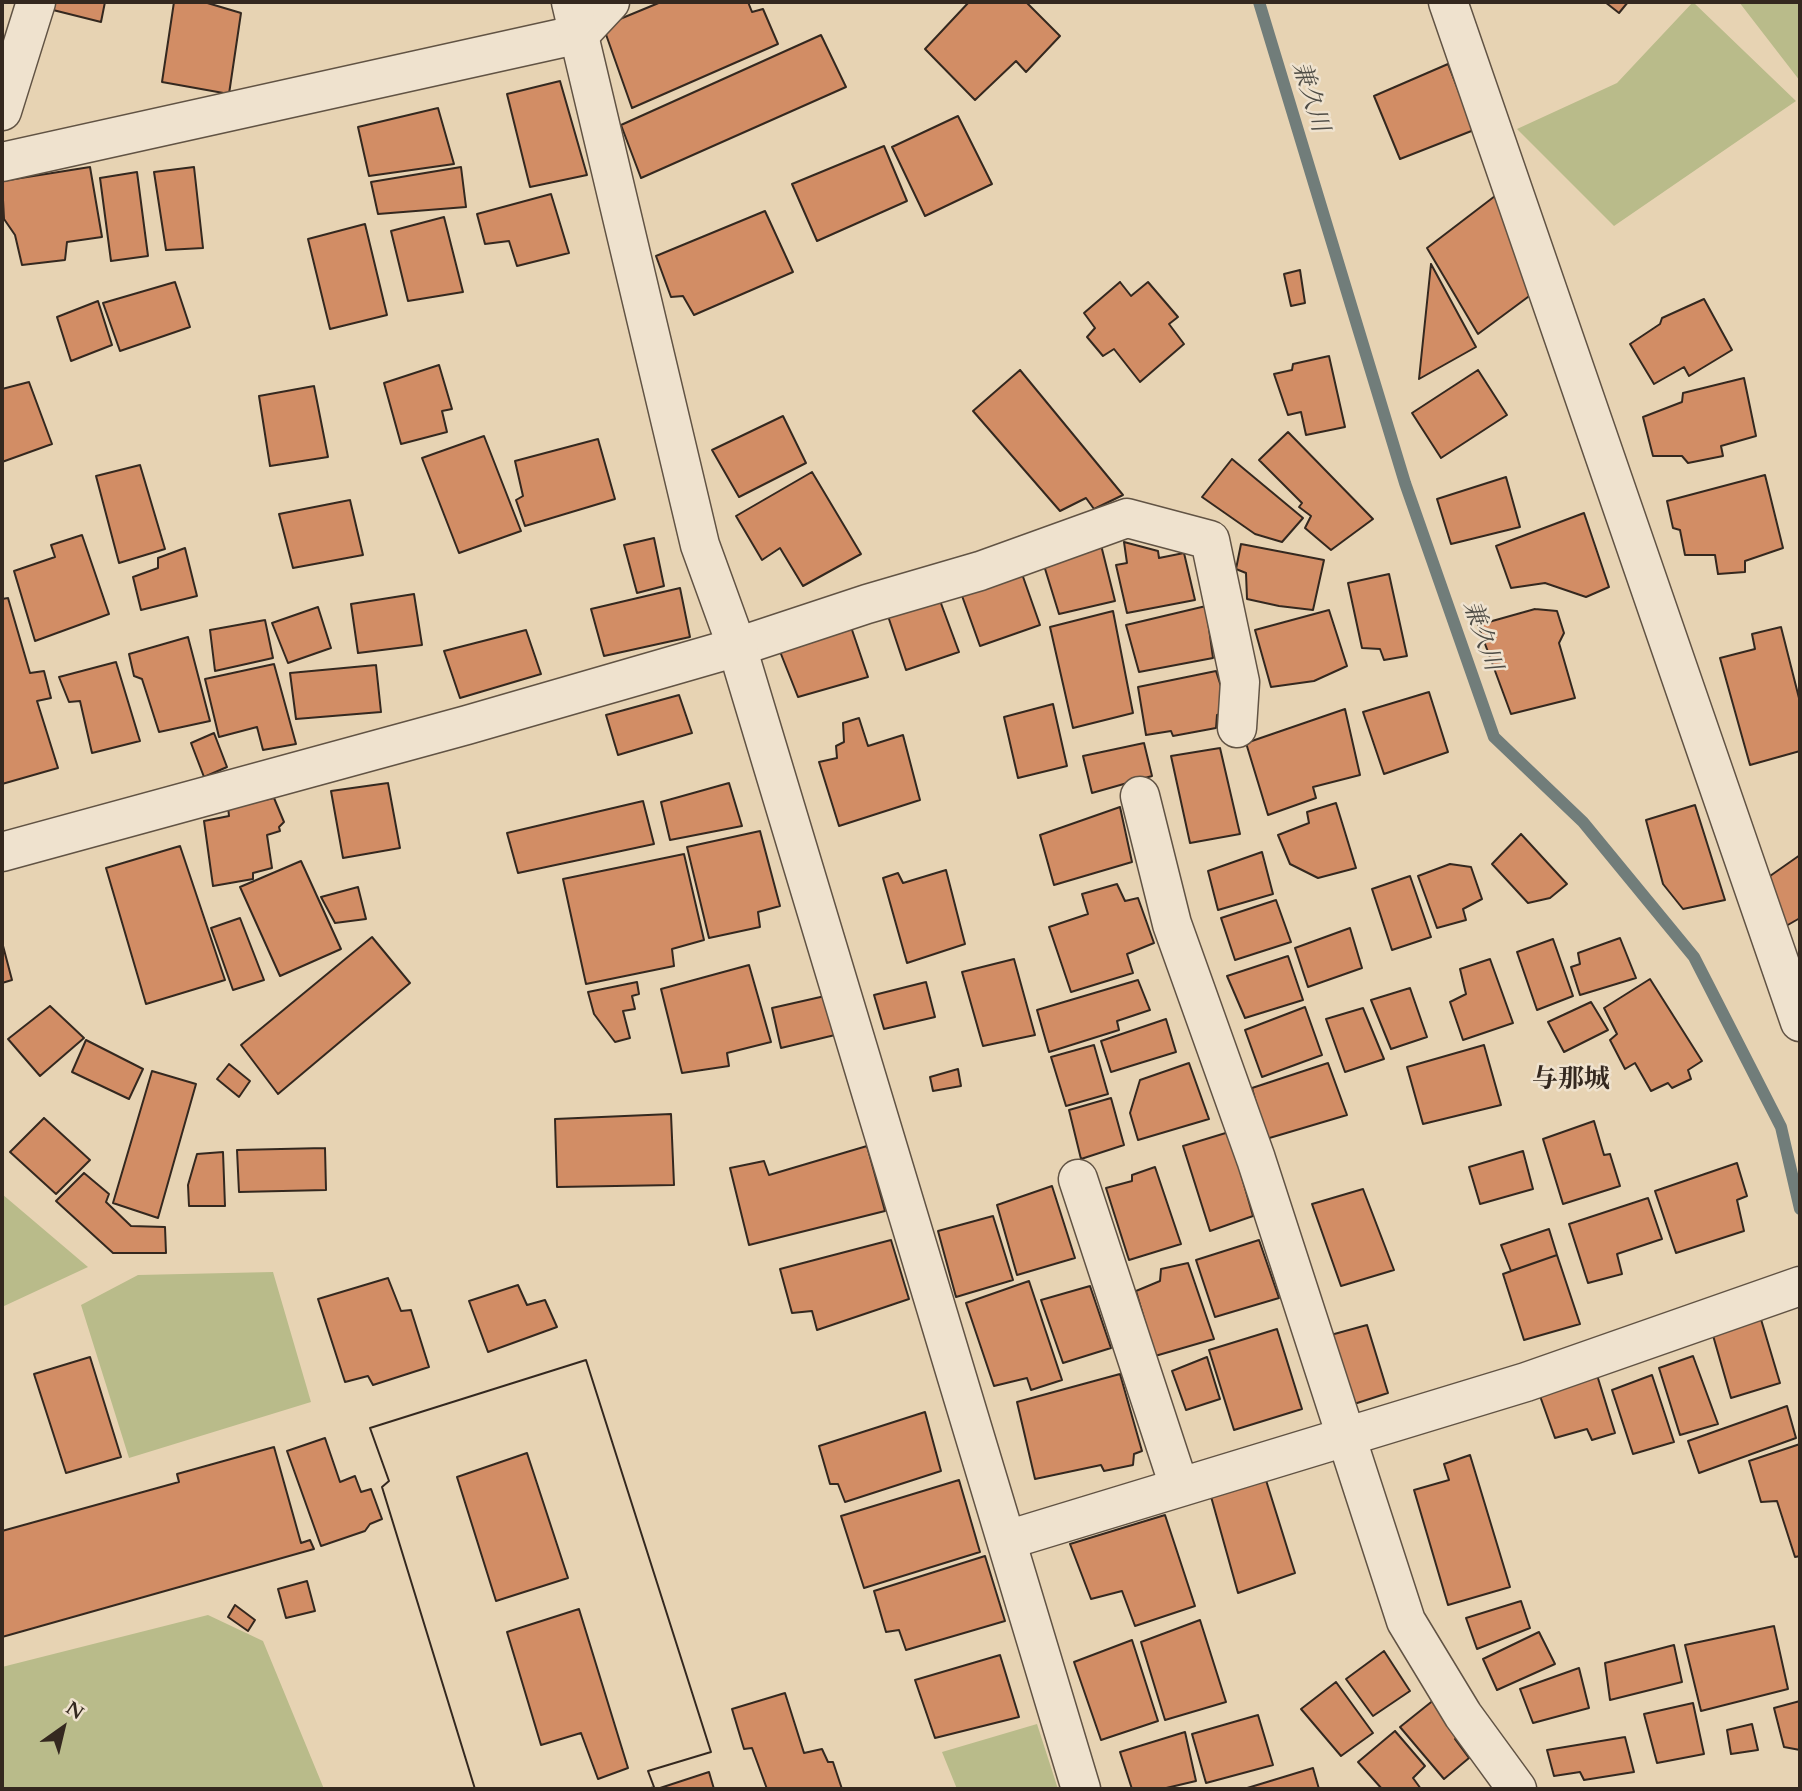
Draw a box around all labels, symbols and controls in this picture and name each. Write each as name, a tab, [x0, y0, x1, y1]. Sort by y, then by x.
water label: 兼久川	[1285, 58, 1333, 136]
water label: 兼久川	[1456, 597, 1506, 675]
district label: 与那城	[1532, 1065, 1610, 1097]
north arrow	[28, 1693, 98, 1763]
text: N	[61, 1695, 89, 1726]

